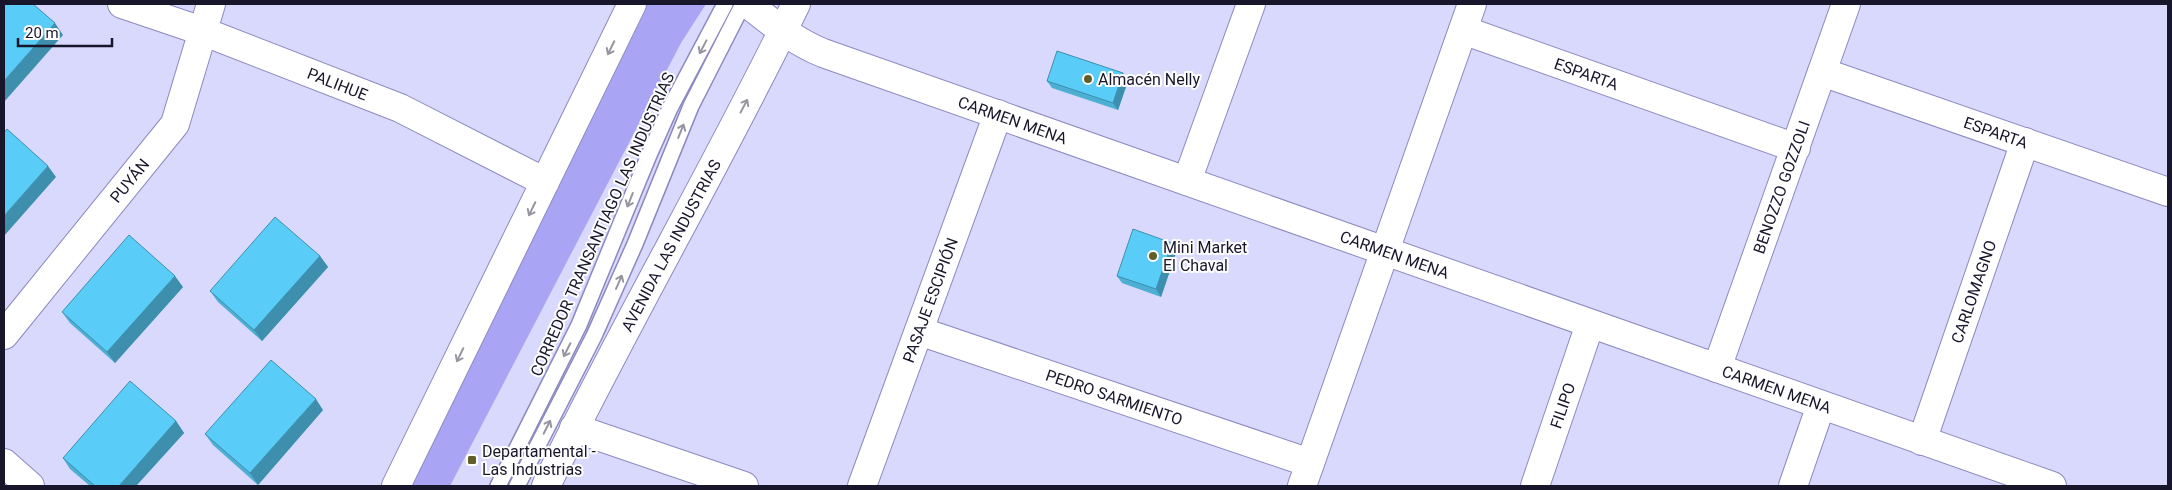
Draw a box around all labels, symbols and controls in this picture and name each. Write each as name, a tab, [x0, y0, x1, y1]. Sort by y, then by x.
scale bar	[18, 15, 111, 47]
text: 20 m	[25, 24, 59, 42]
one-way arrow	[697, 39, 707, 54]
one-way arrow	[605, 40, 615, 55]
street label: ESPARTA	[1552, 54, 1621, 94]
street label: PALIHUE	[305, 64, 370, 105]
street label: CORREDOR TRANSANTIAGO LAS INDUSTRIAS	[527, 69, 678, 379]
place label: Almacén Nelly	[1098, 70, 1200, 89]
marker: Almacén Nelly	[1082, 73, 1094, 85]
street label: CARMEN MENA	[955, 92, 1070, 148]
one-way arrow	[740, 99, 750, 113]
street label: ESPARTA	[1961, 113, 2031, 153]
street label: BENOZZO GOZZOLI	[1749, 118, 1814, 256]
one-way arrow	[677, 124, 686, 140]
street label: PUYÁN	[106, 155, 153, 207]
street label: AVENIDA LAS INDUSTRIAS	[618, 156, 725, 335]
one-way arrow	[625, 192, 635, 207]
one-way arrow	[526, 201, 536, 216]
street label: CARMEN MENA	[1337, 227, 1452, 283]
street label: PASAJE ESCIPIÓN	[899, 235, 962, 365]
place label: Mini Market El Chaval	[1163, 238, 1247, 275]
street label: CARLOMAGNO	[1947, 238, 2000, 346]
marker: Mini Market El Chaval	[1147, 250, 1159, 262]
one-way arrow	[614, 275, 624, 290]
one-way arrow	[562, 342, 572, 357]
one-way arrow	[455, 347, 464, 362]
street label: CARMEN MENA	[1719, 362, 1834, 418]
street label: PEDRO SARMIENTO	[1043, 365, 1185, 429]
street label: FILIPO	[1546, 380, 1579, 431]
one-way arrow	[543, 420, 552, 435]
place label: Departamental - Las Industrias	[482, 442, 597, 479]
marker: Departamental - Las Industrias	[466, 454, 478, 466]

